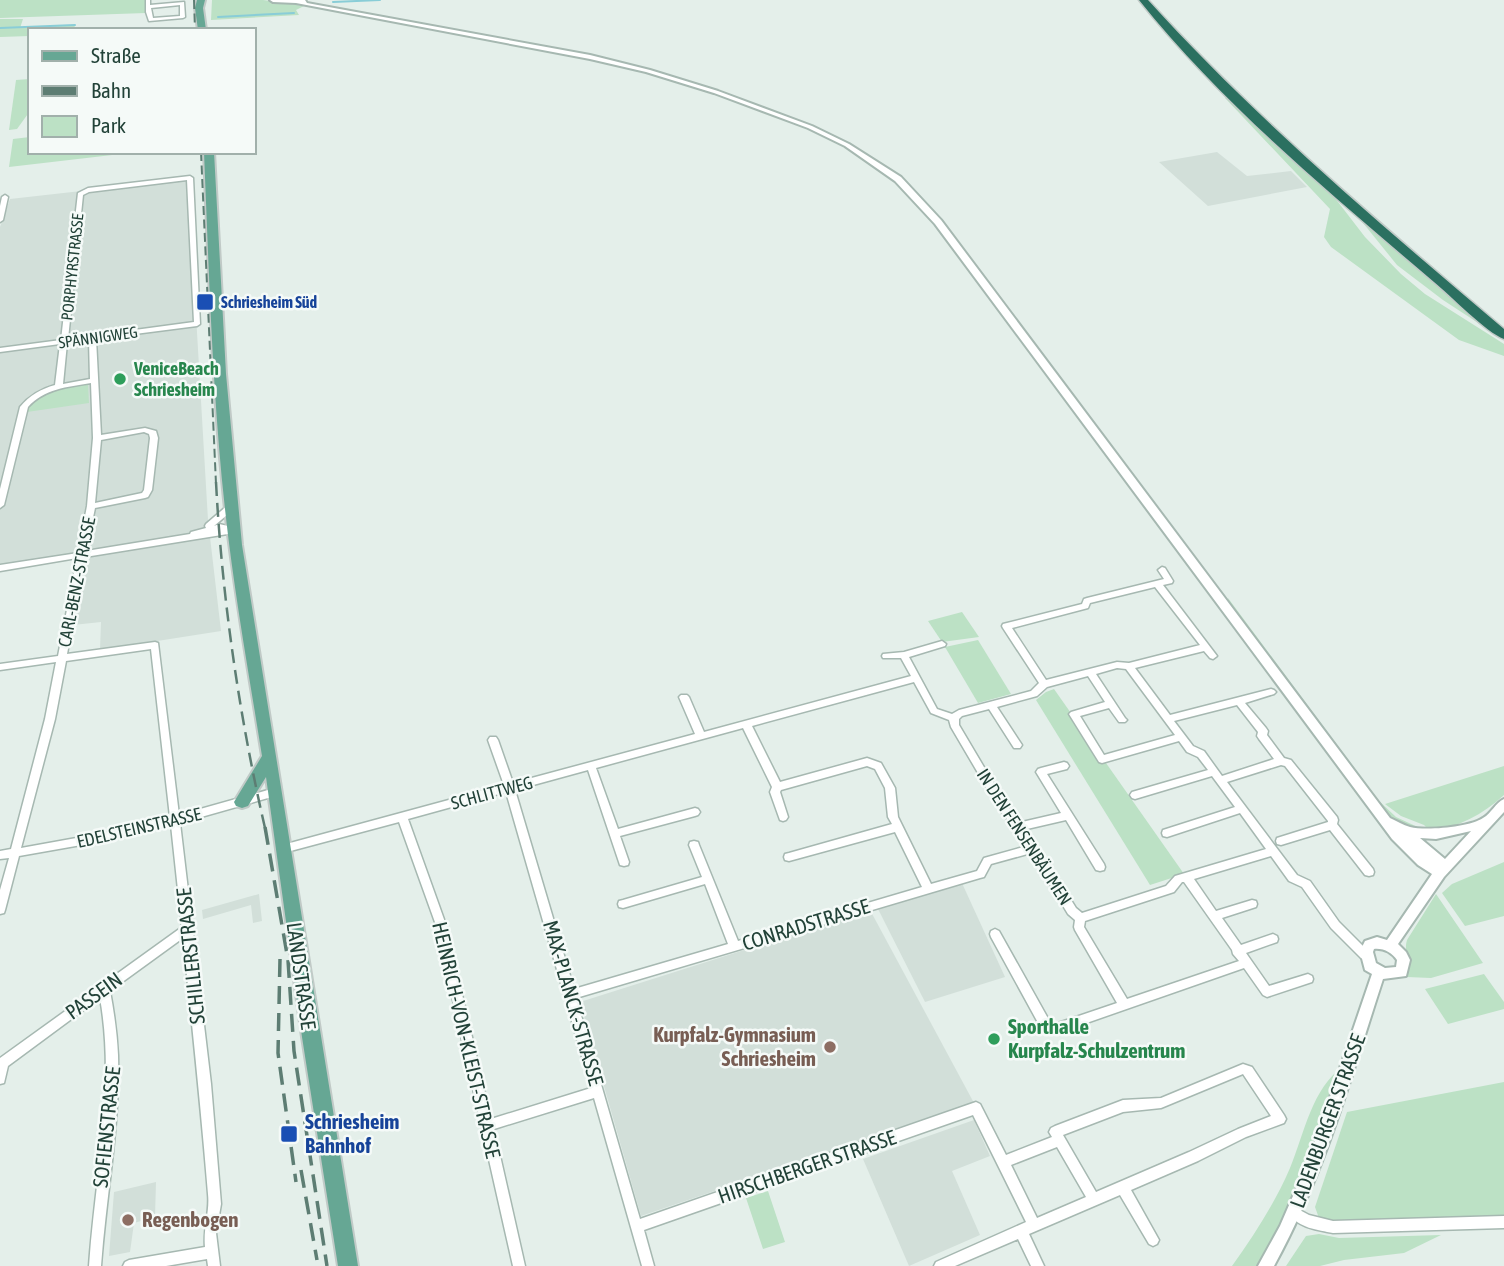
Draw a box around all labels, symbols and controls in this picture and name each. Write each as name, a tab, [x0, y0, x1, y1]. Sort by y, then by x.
legend	[28, 28, 256, 154]
text: Straße	[91, 43, 141, 67]
text: Bahn	[91, 78, 131, 102]
text: Park	[91, 113, 126, 137]
street label: PORPHYRSTRASSE	[57, 213, 87, 321]
marker: Schriesheim Süd	[195, 292, 215, 312]
place label: Schriesheim Süd	[221, 293, 318, 311]
street label: SPÄNNIGWEG	[57, 323, 139, 351]
place label: VeniceBeach Schriesheim	[133, 358, 219, 400]
marker: VeniceBeach Schriesheim	[112, 371, 128, 387]
street label: CARL-BENZ-STRASSE	[54, 515, 99, 649]
street label: IN DEN FENSENBÄUMEN	[973, 765, 1076, 909]
street label: SCHLITTWEG	[449, 772, 535, 813]
street label: EDELSTEINSTRASSE	[75, 803, 203, 852]
street label: SCHILLERSTRASSE	[171, 887, 209, 1025]
street label: CONRADSTRASSE	[739, 893, 872, 955]
street label: MAX-PLANCK-STRASSE	[539, 917, 609, 1088]
street label: HEINRICH-VON-KLEIST-STRASSE	[428, 919, 506, 1160]
street label: LANDSTRASSE	[283, 921, 321, 1031]
street label: PASSEIN	[60, 967, 126, 1024]
place label: Sporthalle Kurpfalz-Schulzentrum	[1008, 1014, 1185, 1062]
place label: Kurpfalz-Gymnasium Schriesheim	[653, 1022, 816, 1070]
marker: Sporthalle Kurpfalz-Schulzentrum	[986, 1031, 1002, 1047]
street label: LADENBURGER STRASSE	[1284, 1031, 1370, 1211]
marker: Kurpfalz-Gymnasium Schriesheim	[822, 1039, 838, 1055]
street label: SOFIENSTRASSE	[88, 1065, 124, 1189]
place label: Schriesheim Bahnhof	[305, 1109, 399, 1157]
marker: Schriesheim Bahnhof	[279, 1124, 299, 1144]
street label: HIRSCHBERGER STRASSE	[715, 1124, 899, 1208]
place label: Regenbogen	[142, 1207, 239, 1231]
marker: Regenbogen	[120, 1212, 136, 1228]

